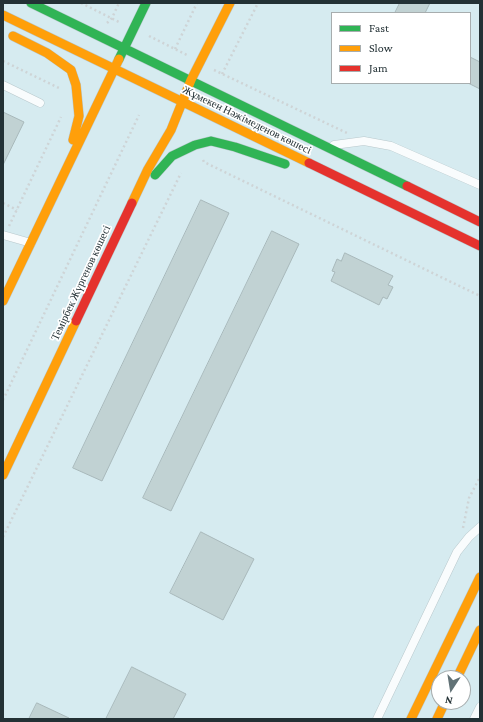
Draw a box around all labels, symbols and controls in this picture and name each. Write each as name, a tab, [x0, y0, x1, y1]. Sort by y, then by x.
legend	[331, 12, 471, 84]
text: Fast	[369, 21, 389, 35]
text: Slow	[369, 41, 393, 55]
text: Jam	[369, 61, 388, 75]
street label: Жұмекен Нәжімеденов көшесі	[180, 83, 314, 157]
street label: Темірбек Жүргенов көшесі	[48, 223, 114, 343]
north arrow	[431, 670, 471, 710]
text: N	[444, 694, 454, 707]

